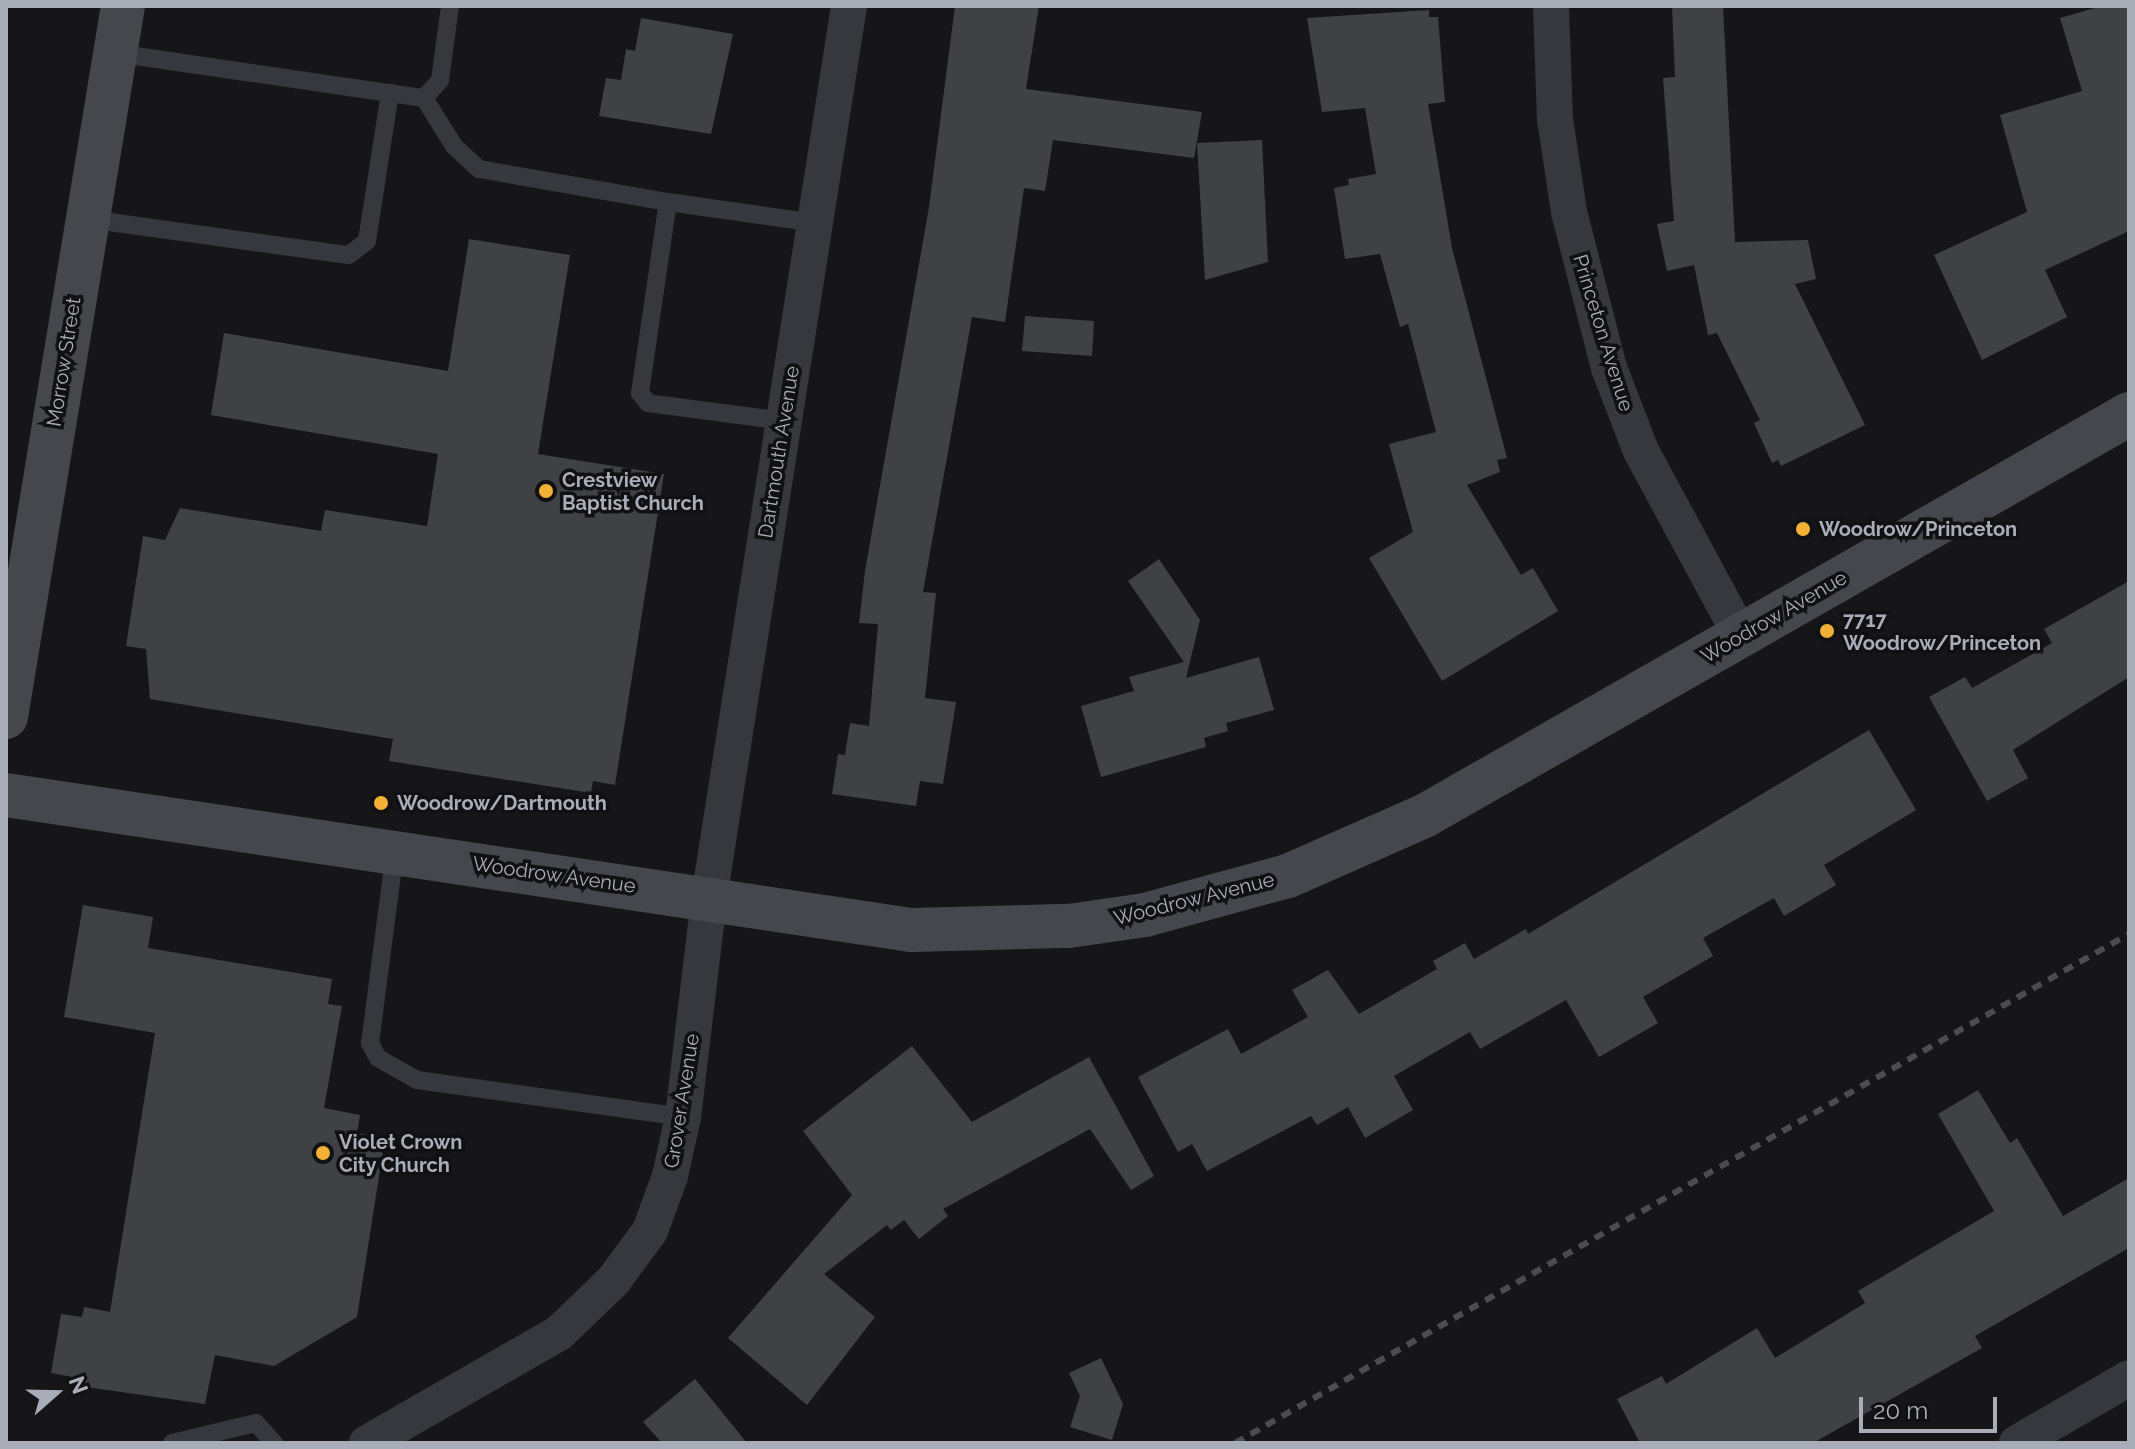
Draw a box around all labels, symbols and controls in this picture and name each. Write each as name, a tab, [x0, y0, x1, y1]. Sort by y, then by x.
street label: Princeton Avenue	[1568, 251, 1638, 415]
street label: Morrow Street	[42, 295, 86, 429]
street label: Dartmouth Avenue	[753, 364, 805, 540]
place label: Crestview Baptist Church	[562, 468, 704, 515]
marker: Crestview Baptist Church	[537, 482, 555, 500]
place label: Woodrow/Princeton	[1819, 517, 2017, 541]
marker: Woodrow/Princeton	[1794, 520, 1812, 538]
street label: Woodrow Avenue	[1696, 565, 1852, 669]
place label: 7717 Woodrow/Princeton	[1843, 608, 2041, 655]
marker: 7717 Woodrow/Princeton	[1818, 622, 1836, 640]
place label: Woodrow/Dartmouth	[397, 791, 607, 815]
marker: Woodrow/Dartmouth	[372, 794, 390, 812]
street label: Woodrow Avenue	[470, 852, 638, 898]
street label: Woodrow Avenue	[1111, 867, 1277, 931]
street label: Grover Avenue	[659, 1032, 705, 1170]
place label: Violet Crown City Church	[339, 1130, 462, 1177]
marker: Violet Crown City Church	[314, 1144, 332, 1162]
north arrow	[16, 1353, 96, 1433]
text: N	[63, 1372, 94, 1397]
scale bar	[1863, 1381, 2001, 1431]
text: 20 m	[1873, 1396, 1928, 1425]

